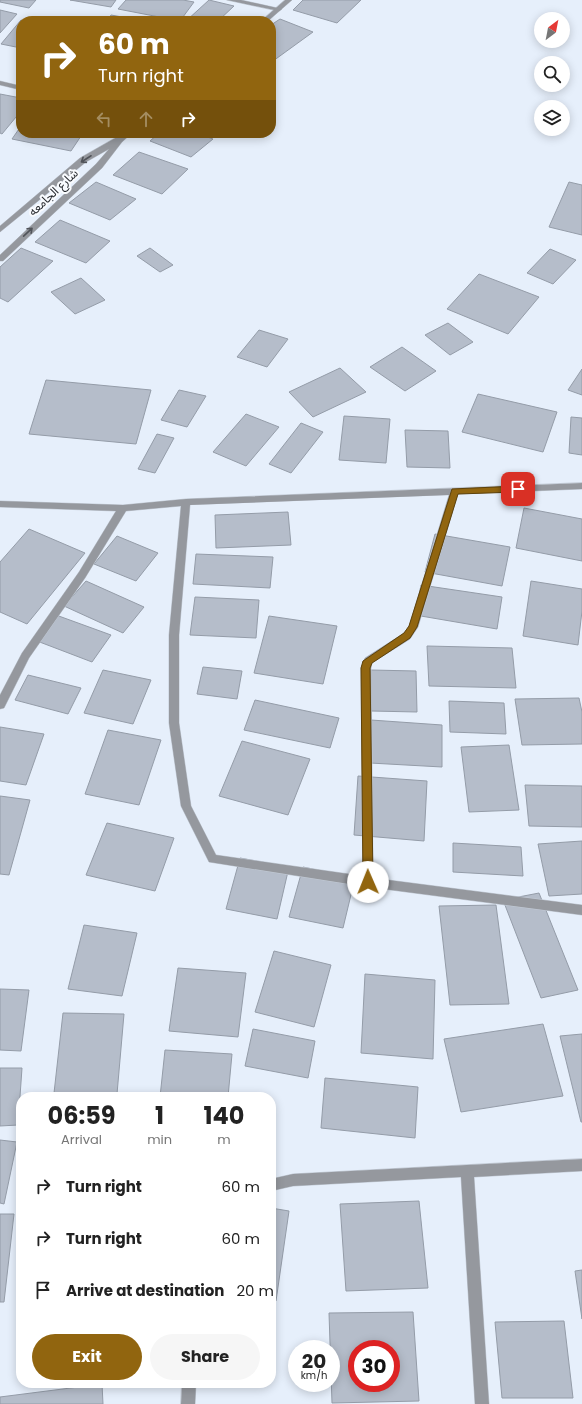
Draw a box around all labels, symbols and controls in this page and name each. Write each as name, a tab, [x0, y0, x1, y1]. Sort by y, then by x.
north arrow	[534, 12, 570, 48]
map controls	[534, 12, 570, 136]
text: 60 m	[98, 25, 170, 64]
icon: right	[32, 32, 84, 84]
button: search	[534, 56, 570, 92]
text: Turn right	[98, 63, 184, 88]
button: layers	[534, 100, 570, 136]
icon: left	[93, 108, 115, 130]
icon: ahead	[135, 108, 157, 130]
icon: right	[177, 108, 199, 130]
one-way arrow	[81, 155, 92, 163]
street label: شارع الجامعه	[24, 165, 82, 220]
one-way arrow	[23, 228, 34, 237]
pin	[501, 472, 535, 506]
icon: arrive	[507, 478, 529, 500]
position arrow	[347, 861, 389, 903]
text: 06:59	[48, 1099, 116, 1132]
text: 1	[155, 1099, 164, 1132]
text: 140	[204, 1099, 244, 1132]
text: Arrival	[61, 1130, 102, 1149]
text: min	[147, 1130, 172, 1149]
text: m	[217, 1130, 231, 1149]
icon: right	[32, 1175, 54, 1197]
text: Turn right	[66, 1176, 142, 1197]
text: 60 m	[222, 1176, 260, 1197]
icon: right	[32, 1227, 54, 1249]
text: Turn right	[66, 1228, 142, 1249]
text: 60 m	[222, 1228, 260, 1249]
icon: arrive	[32, 1279, 54, 1301]
text: Arrive at destination	[66, 1280, 224, 1301]
text: 20 m	[236, 1280, 274, 1301]
button: Exit	[32, 1334, 142, 1380]
button: Share	[150, 1334, 260, 1380]
speed limit sign: 30	[348, 1340, 400, 1392]
text: 20	[302, 1347, 326, 1375]
text: km/h	[301, 1368, 327, 1383]

